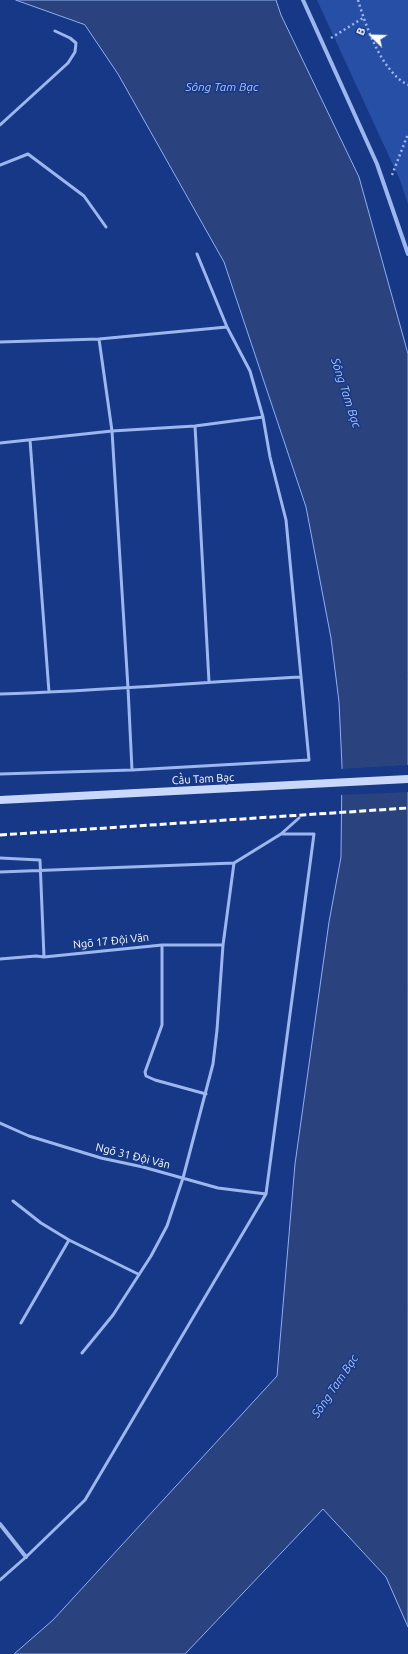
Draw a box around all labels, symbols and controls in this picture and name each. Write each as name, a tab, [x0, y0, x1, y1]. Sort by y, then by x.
north arrow	[352, 16, 392, 56]
text: B	[354, 26, 368, 37]
water label: Sông Tam Bạc	[185, 80, 259, 94]
water label: Sông Tam Bạc	[328, 356, 364, 430]
street label: Cầu Tam Bạc	[172, 771, 234, 787]
street label: Ngõ 17 Đội Văn	[72, 930, 150, 952]
street label: Ngõ 31 Đội Văn	[94, 1140, 172, 1172]
water label: Sông Tam Bạc	[309, 1352, 361, 1420]

